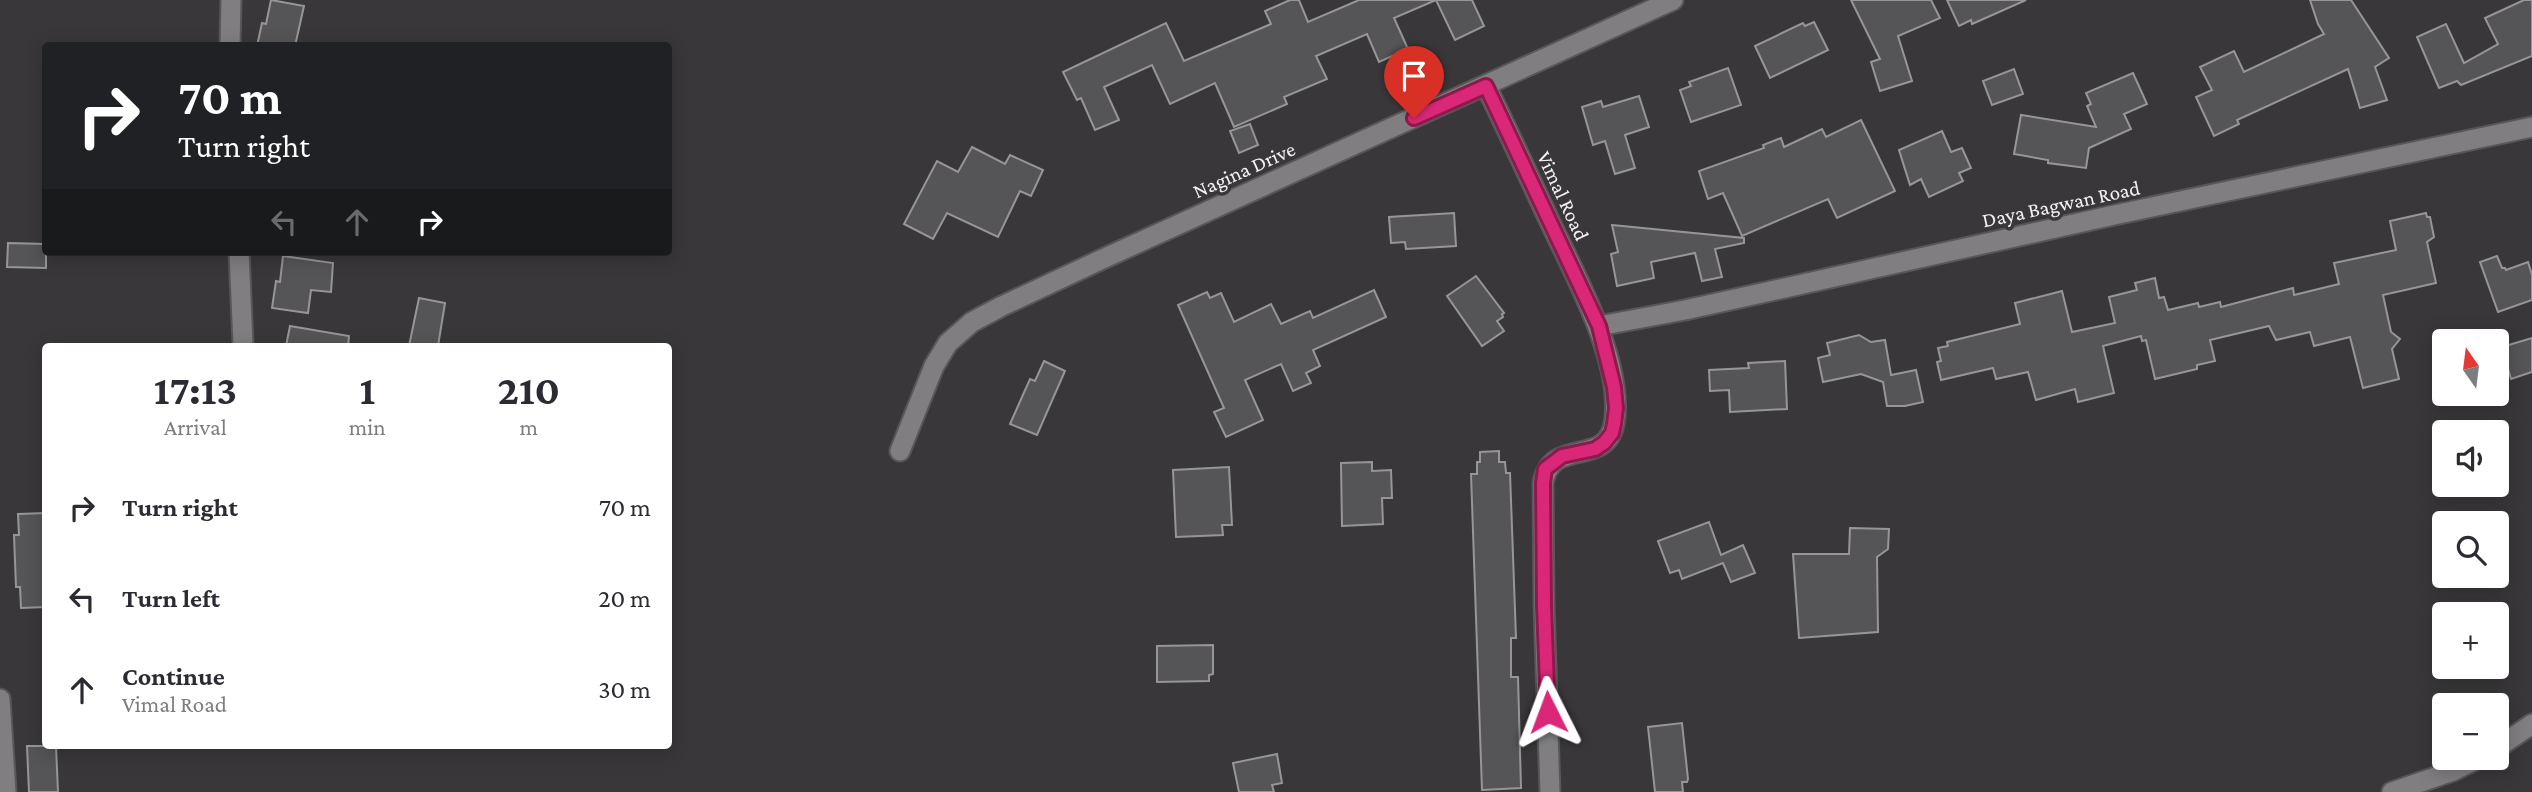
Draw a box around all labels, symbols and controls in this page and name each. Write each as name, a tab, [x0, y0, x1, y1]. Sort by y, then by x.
pin	[1384, 46, 1444, 118]
icon: arrive	[1395, 57, 1433, 95]
icon: right	[63, 70, 154, 161]
text: 70 m	[178, 70, 282, 125]
text: Turn right	[178, 128, 310, 164]
street label: Nagina Drive	[1189, 137, 1299, 203]
street label: Vimal Road	[1532, 148, 1594, 244]
street label: Daya Bagwan Road	[1980, 176, 2142, 232]
icon: left	[265, 203, 303, 241]
icon: ahead	[338, 203, 376, 241]
icon: right	[411, 203, 449, 241]
north arrow	[2432, 329, 2510, 406]
map controls	[2432, 329, 2509, 770]
text: 17:13	[154, 366, 237, 413]
text: 1	[359, 366, 375, 413]
text: 210	[498, 366, 560, 413]
text: Arrival	[164, 414, 227, 440]
text: min	[349, 414, 386, 440]
text: m	[520, 414, 538, 440]
button: sound	[2432, 420, 2509, 497]
icon: right	[63, 489, 101, 527]
text: Turn right	[122, 493, 238, 522]
text: 70 m	[599, 493, 651, 522]
button: search	[2432, 511, 2509, 588]
icon: left	[63, 580, 101, 618]
text: Turn left	[122, 584, 220, 613]
text: 20 m	[598, 584, 651, 613]
button: +	[2432, 602, 2509, 679]
text: Continue	[122, 662, 225, 691]
icon: ahead	[63, 671, 101, 709]
text: 30 m	[598, 675, 651, 704]
position arrow	[1511, 675, 1585, 749]
text: Vimal Road	[122, 691, 227, 717]
button: −	[2432, 693, 2509, 770]

